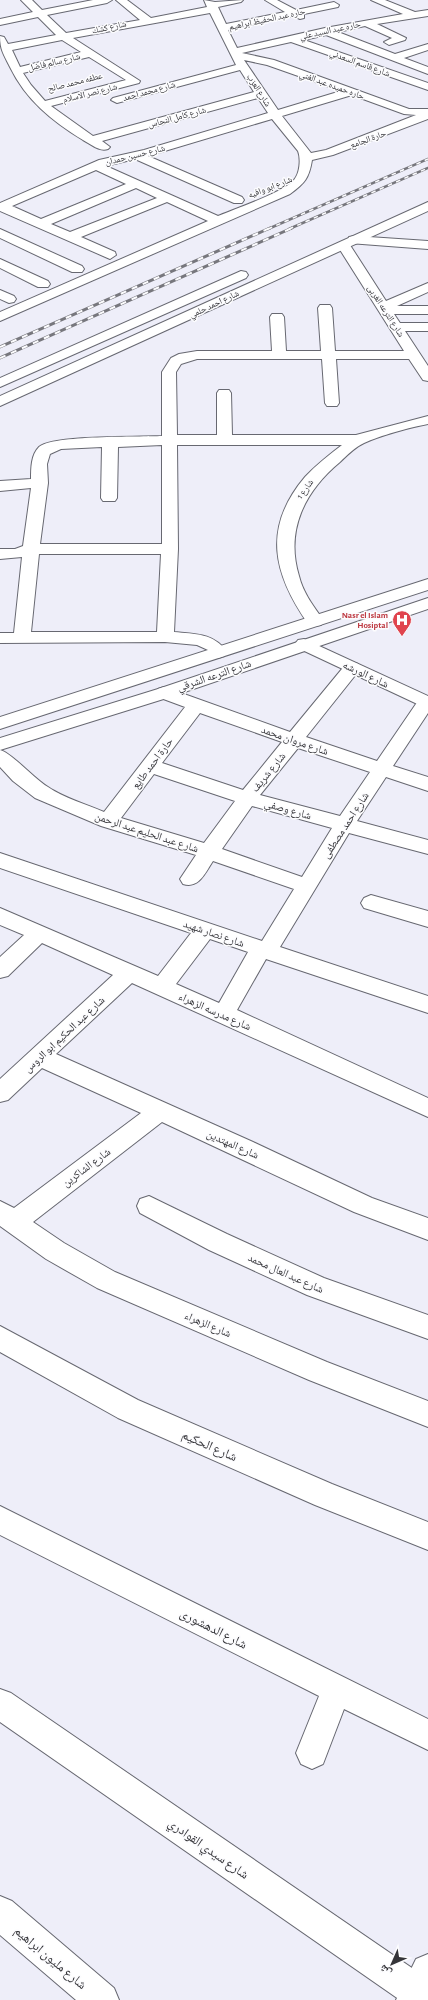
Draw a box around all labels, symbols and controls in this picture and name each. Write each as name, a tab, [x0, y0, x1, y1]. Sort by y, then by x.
street label: حاره عبد الحفيظ ابراهيم	[228, 7, 307, 33]
street label: شارع كشك	[91, 19, 127, 36]
street label: حاره عيد السيد علي	[299, 20, 362, 44]
street label: شارع قاسم السعدني	[328, 48, 391, 81]
street label: شارع سالم فاضل	[27, 52, 81, 74]
street label: حاره حميده عبد الغني	[297, 70, 366, 104]
street label: عطفه محمد صالح	[47, 71, 104, 95]
street label: شارع العزب	[244, 72, 272, 109]
street label: شارع محمد احمد	[122, 80, 177, 104]
street label: شارع نصر الاسلام	[62, 82, 119, 107]
street label: شارع كامل النحاس	[147, 105, 207, 131]
street label: حارة الجامع	[349, 129, 388, 151]
street label: شارع حسين حمدان	[104, 144, 166, 168]
street label: شارع ابو وافيه	[247, 175, 294, 201]
street label: شارع الترعه الغربى	[365, 284, 406, 339]
street label: شارع احمد حلمي	[188, 289, 242, 322]
street label: شارع 1	[295, 478, 316, 501]
hospital icon: Nasr el Islam Hosiptal	[391, 609, 413, 637]
place label: Nasr el Islam Hosiptal	[342, 611, 388, 630]
street label: شارع الترعه الشرقي	[176, 658, 253, 696]
street label: شارع الورشه	[341, 659, 390, 691]
street label: شارع مروان محمد	[259, 724, 330, 758]
street label: حارة احمد طايع	[130, 736, 176, 791]
street label: شارع شريف	[249, 751, 288, 795]
street label: شارع احمد مصطفى	[320, 790, 372, 861]
street label: شارع وصفي	[262, 798, 313, 824]
street label: شارع عبد الحليم عبد الرحمن	[93, 811, 200, 856]
street label: شارع نصار شهيد	[182, 918, 246, 950]
street label: شارع مدرسه الزهراء	[176, 991, 253, 1033]
street label: شارع عبد الحكيم ابو الروس	[22, 994, 108, 1076]
street label: شارع المهتدين	[205, 1128, 261, 1162]
street label: شارع الشاكرين	[60, 1146, 113, 1190]
street label: شارع عبد العال محمد	[246, 1252, 325, 1296]
street label: شارع الزهراء	[182, 1310, 233, 1340]
street label: شارع الحكيم	[179, 1428, 239, 1466]
street label: شارع الدهشورى	[177, 1607, 249, 1654]
street label: شارع سيدي القوادري	[164, 1817, 251, 1884]
street label: شارع مليون ابراهيم	[10, 1924, 89, 1993]
north arrow	[372, 1944, 412, 1984]
text: ش	[377, 1961, 395, 1979]

